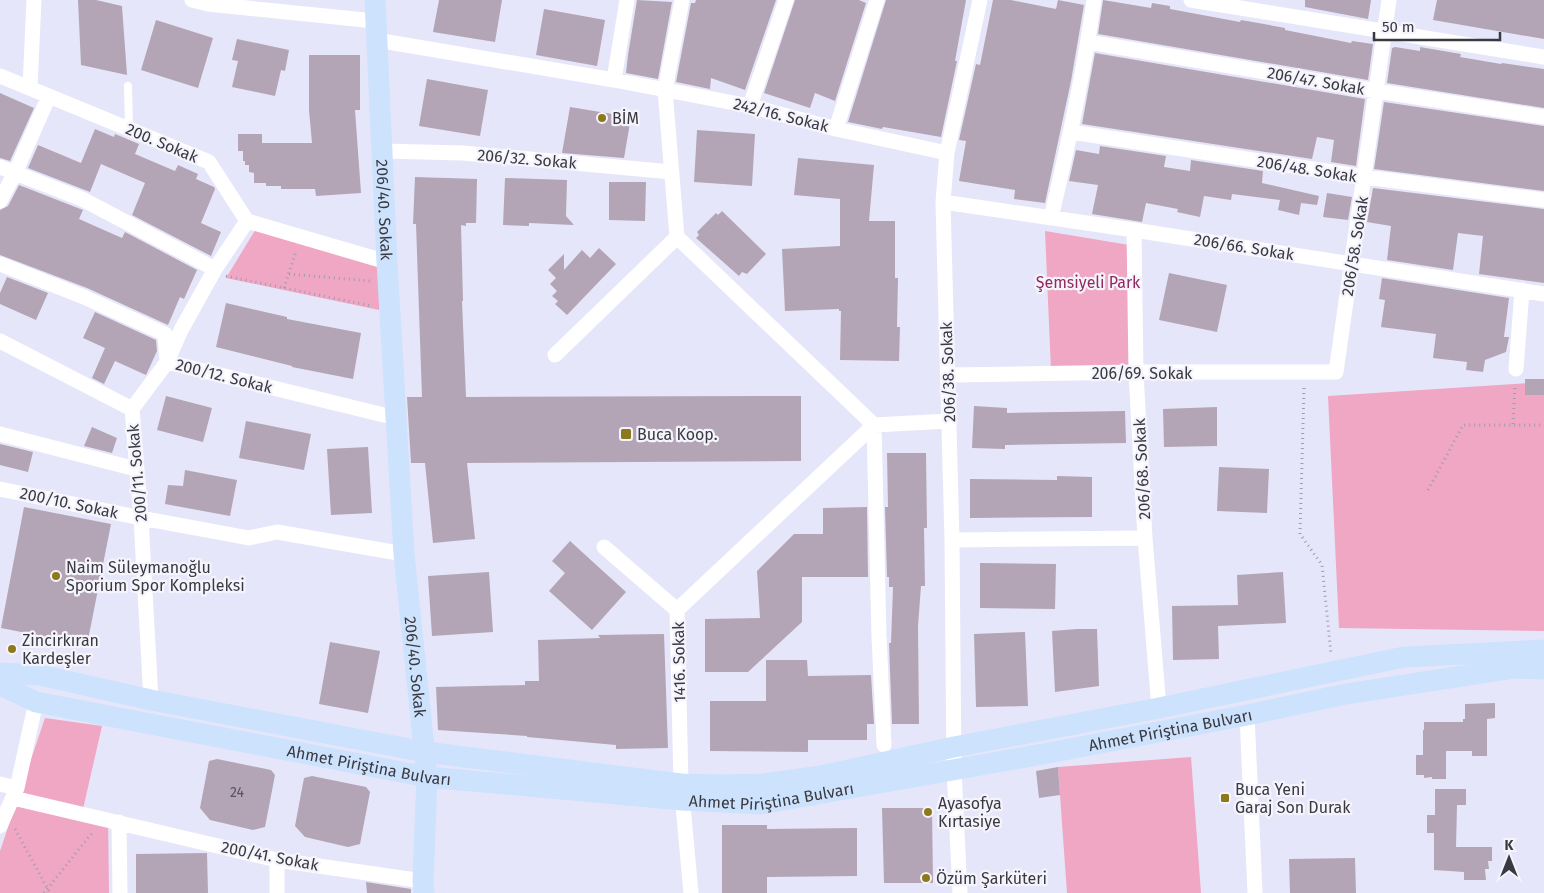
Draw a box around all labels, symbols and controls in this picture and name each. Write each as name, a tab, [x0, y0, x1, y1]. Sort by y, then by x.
scale bar	[1374, 10, 1500, 42]
text: 50 m	[1382, 18, 1415, 36]
street label: 206/47. Sokak	[1266, 63, 1367, 99]
street label: 242/16. Sokak	[731, 94, 831, 136]
place label: BİM	[612, 108, 639, 128]
marker: BİM	[596, 112, 608, 124]
street label: 200. Sokak	[123, 119, 202, 167]
street label: 206/32. Sokak	[477, 145, 578, 173]
street label: 206/48. Sokak	[1256, 152, 1359, 186]
street label: 206/40. Sokak	[373, 159, 396, 262]
street label: 206/58. Sokak	[1338, 194, 1372, 297]
street label: 206/66. Sokak	[1193, 230, 1296, 264]
park label: Şemsiyeli Park	[1036, 273, 1141, 293]
street label: 206/38. Sokak	[937, 321, 959, 423]
street label: 200/12. Sokak	[174, 355, 275, 397]
street label: 206/69. Sokak	[1092, 364, 1193, 383]
street label: 206/68. Sokak	[1130, 417, 1154, 520]
street label: 200/11. Sokak	[123, 423, 151, 523]
place label: Buca Koop.	[637, 425, 718, 444]
marker: Buca Koop.	[619, 427, 633, 441]
street label: 200/10. Sokak	[18, 483, 121, 523]
place label: Naim Süleymanoğlu Sporium Spor Kompleksi	[66, 558, 245, 595]
marker: Naim Süleymanoğlu Sporium Spor Kompleksi	[50, 570, 62, 582]
street label: 206/40. Sokak	[401, 615, 430, 719]
street label: 1416. Sokak	[669, 621, 689, 703]
place label: Zincirkıran Kardeşler	[22, 631, 99, 669]
marker: Zincirkıran Kardeşler	[6, 643, 18, 655]
street label: Ahmet Piriştina Bulvarı	[1087, 705, 1254, 755]
street label: Ahmet Piriştina Bulvarı	[286, 741, 452, 789]
street label: Ahmet Piriştina Bulvarı	[688, 778, 855, 814]
place label: Buca Yeni Garaj Son Durak	[1235, 780, 1351, 817]
house number: 24	[230, 784, 245, 801]
marker: Buca Yeni Garaj Son Durak	[1219, 792, 1231, 804]
place label: Ayasofya Kırtasiye	[938, 794, 1002, 831]
marker: Ayasofya Kırtasiye	[922, 806, 934, 818]
north arrow	[1484, 833, 1534, 883]
street label: 200/41. Sokak	[220, 837, 321, 875]
text: K	[1505, 837, 1515, 854]
place label: Özüm Şarküteri	[936, 869, 1047, 889]
marker: Özüm Şarküteri	[920, 872, 932, 884]

